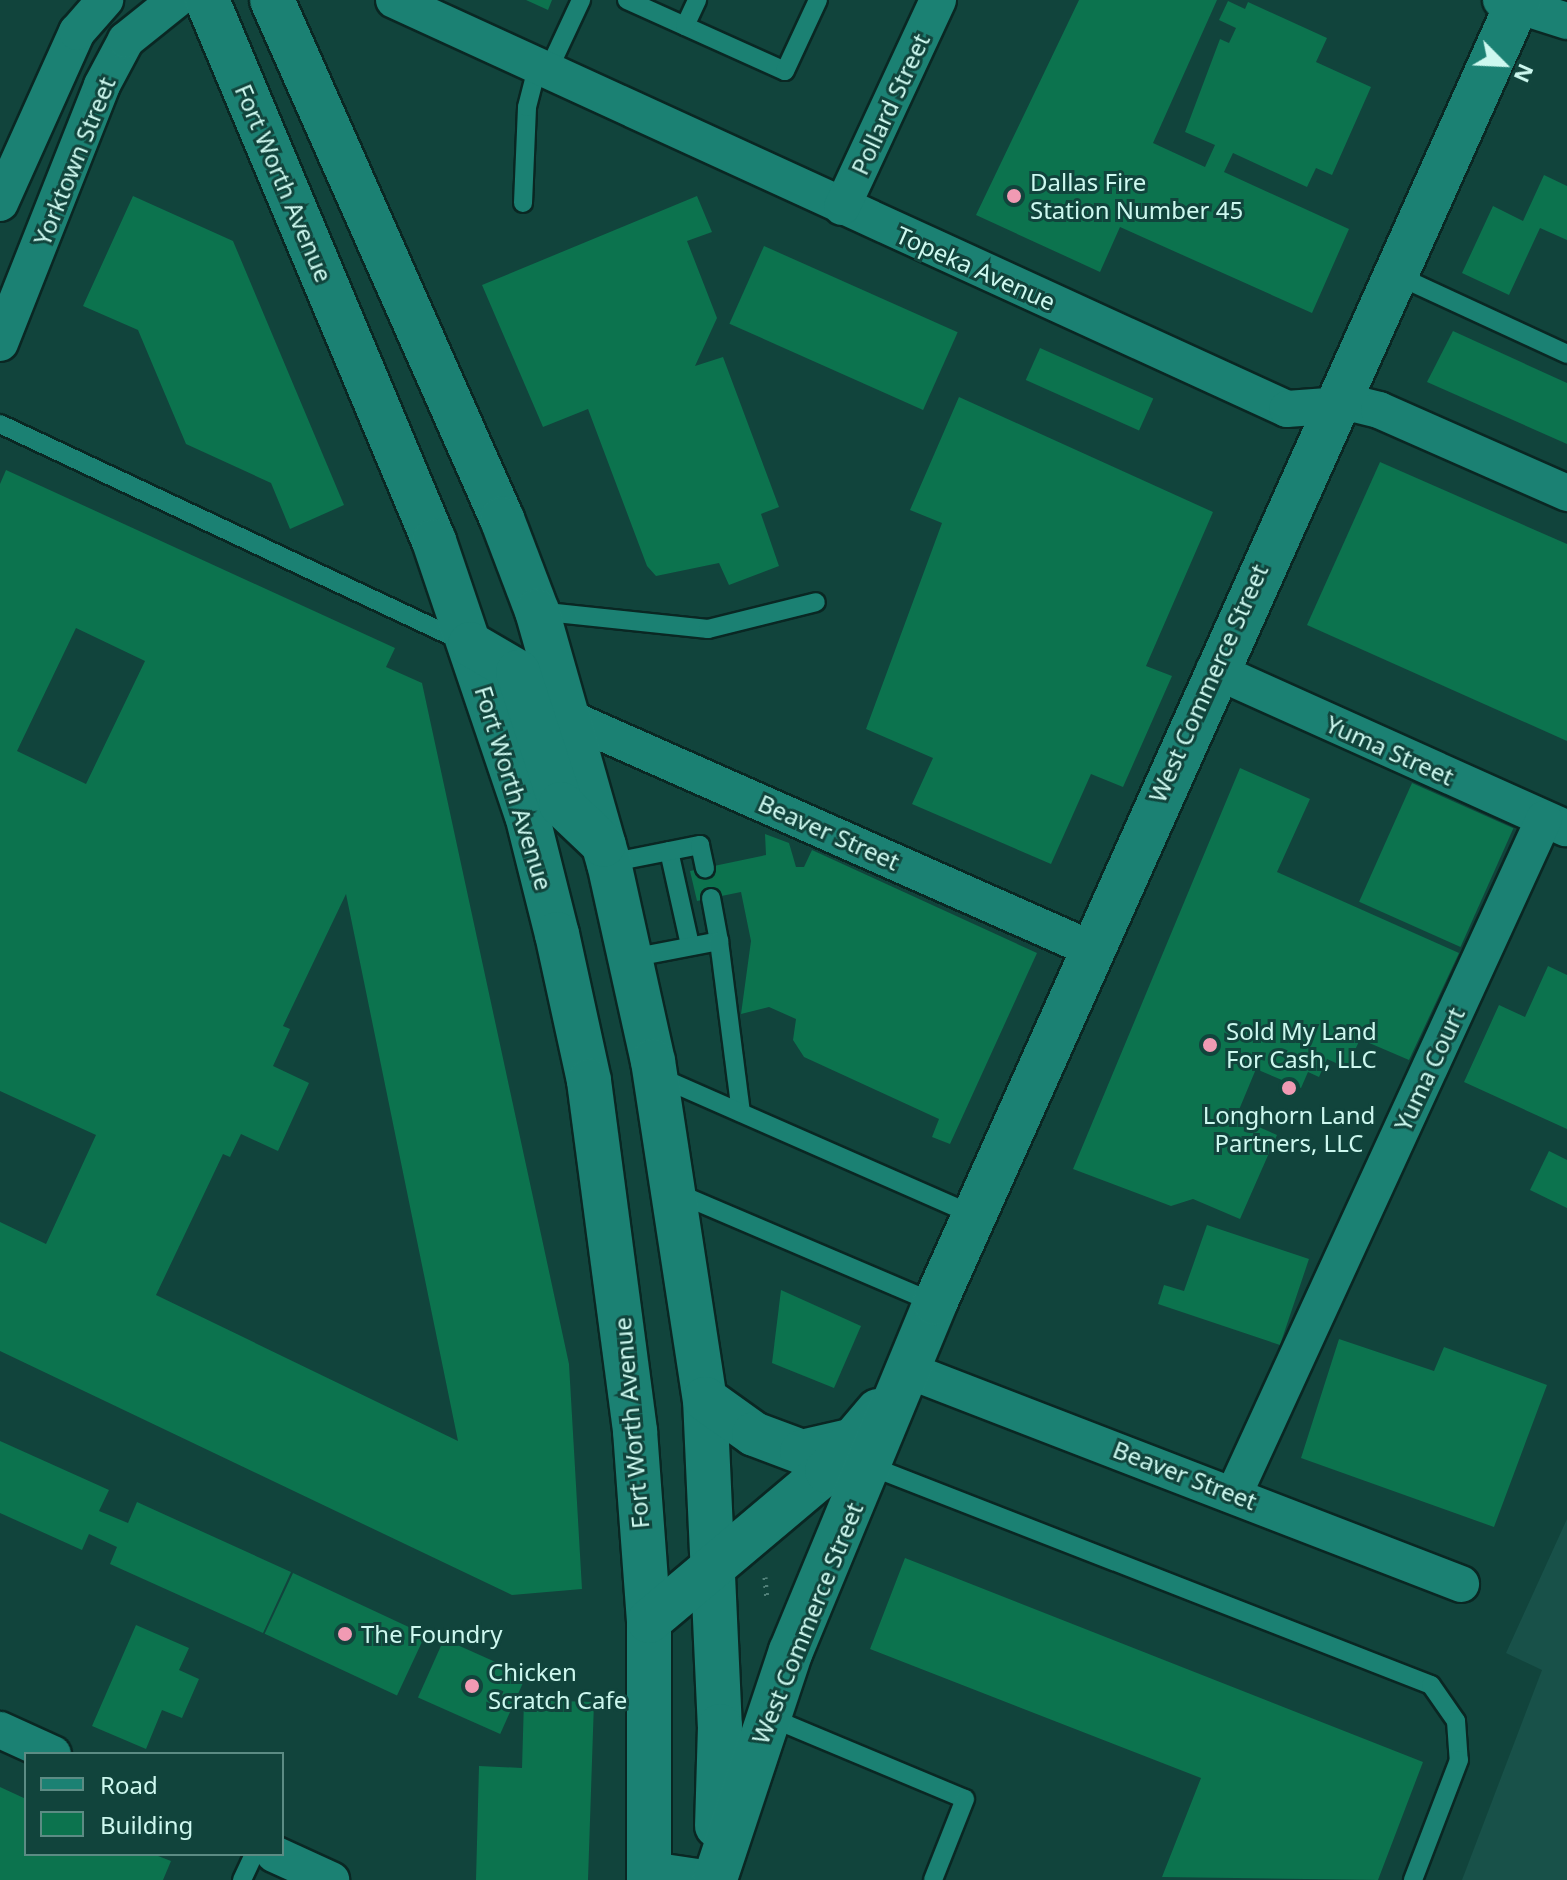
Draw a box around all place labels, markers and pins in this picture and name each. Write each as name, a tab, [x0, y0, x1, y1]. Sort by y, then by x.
place label: Dallas Fire Station Number 45	[1030, 168, 1243, 224]
marker: Dallas Fire Station Number 45	[1005, 187, 1023, 205]
place label: Sold My Land For Cash, LLC	[1226, 1017, 1377, 1073]
marker: Sold My Land For Cash, LLC	[1201, 1036, 1219, 1054]
marker: Longhorn Land Partners, LLC	[1280, 1079, 1298, 1097]
place label: Longhorn Land Partners, LLC	[1203, 1101, 1375, 1157]
place label: The Foundry	[361, 1620, 503, 1648]
marker: The Foundry	[336, 1625, 354, 1643]
place label: Chicken Scratch Cafe	[488, 1658, 627, 1714]
marker: Chicken Scratch Cafe	[463, 1677, 481, 1695]

